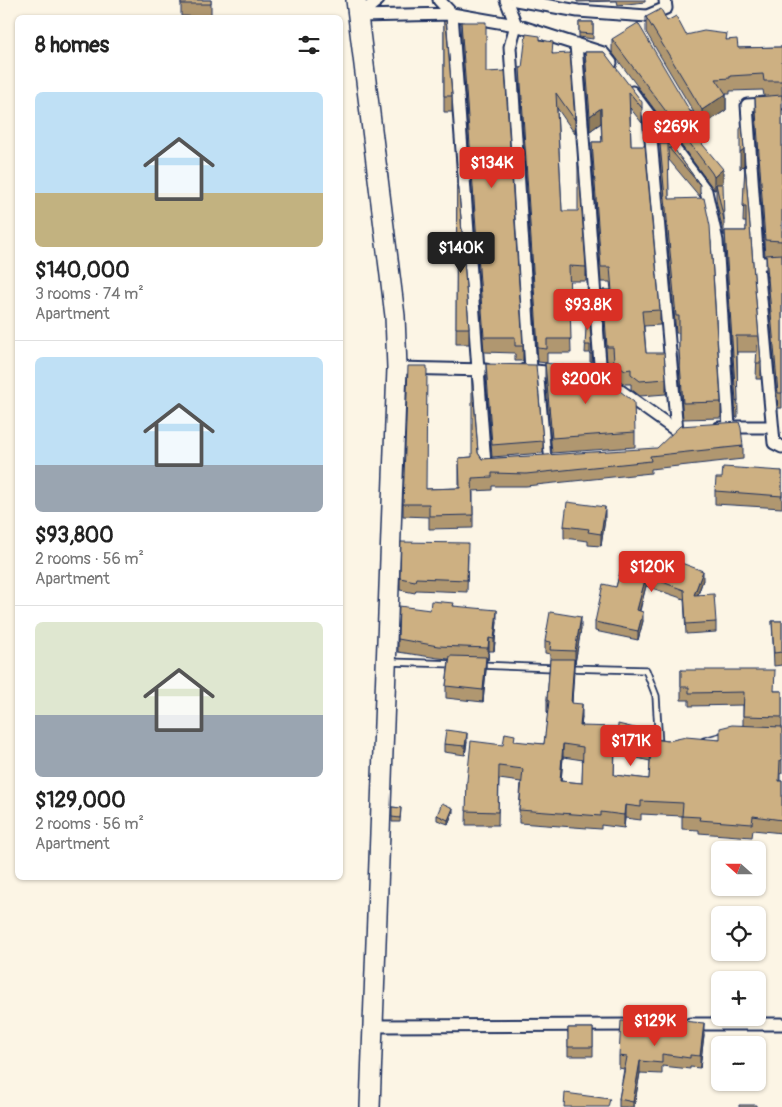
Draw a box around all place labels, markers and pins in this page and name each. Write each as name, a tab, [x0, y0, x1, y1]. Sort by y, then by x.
pin: $269K	[641, 110, 711, 153]
pin: $134K	[457, 146, 527, 189]
pin: $140K	[426, 232, 496, 274]
pin: $93.8K	[547, 288, 629, 331]
pin: $200K	[551, 362, 621, 405]
pin: $120K	[617, 550, 687, 593]
pin: $171K	[596, 724, 666, 767]
pin: $129K	[620, 1004, 690, 1047]

